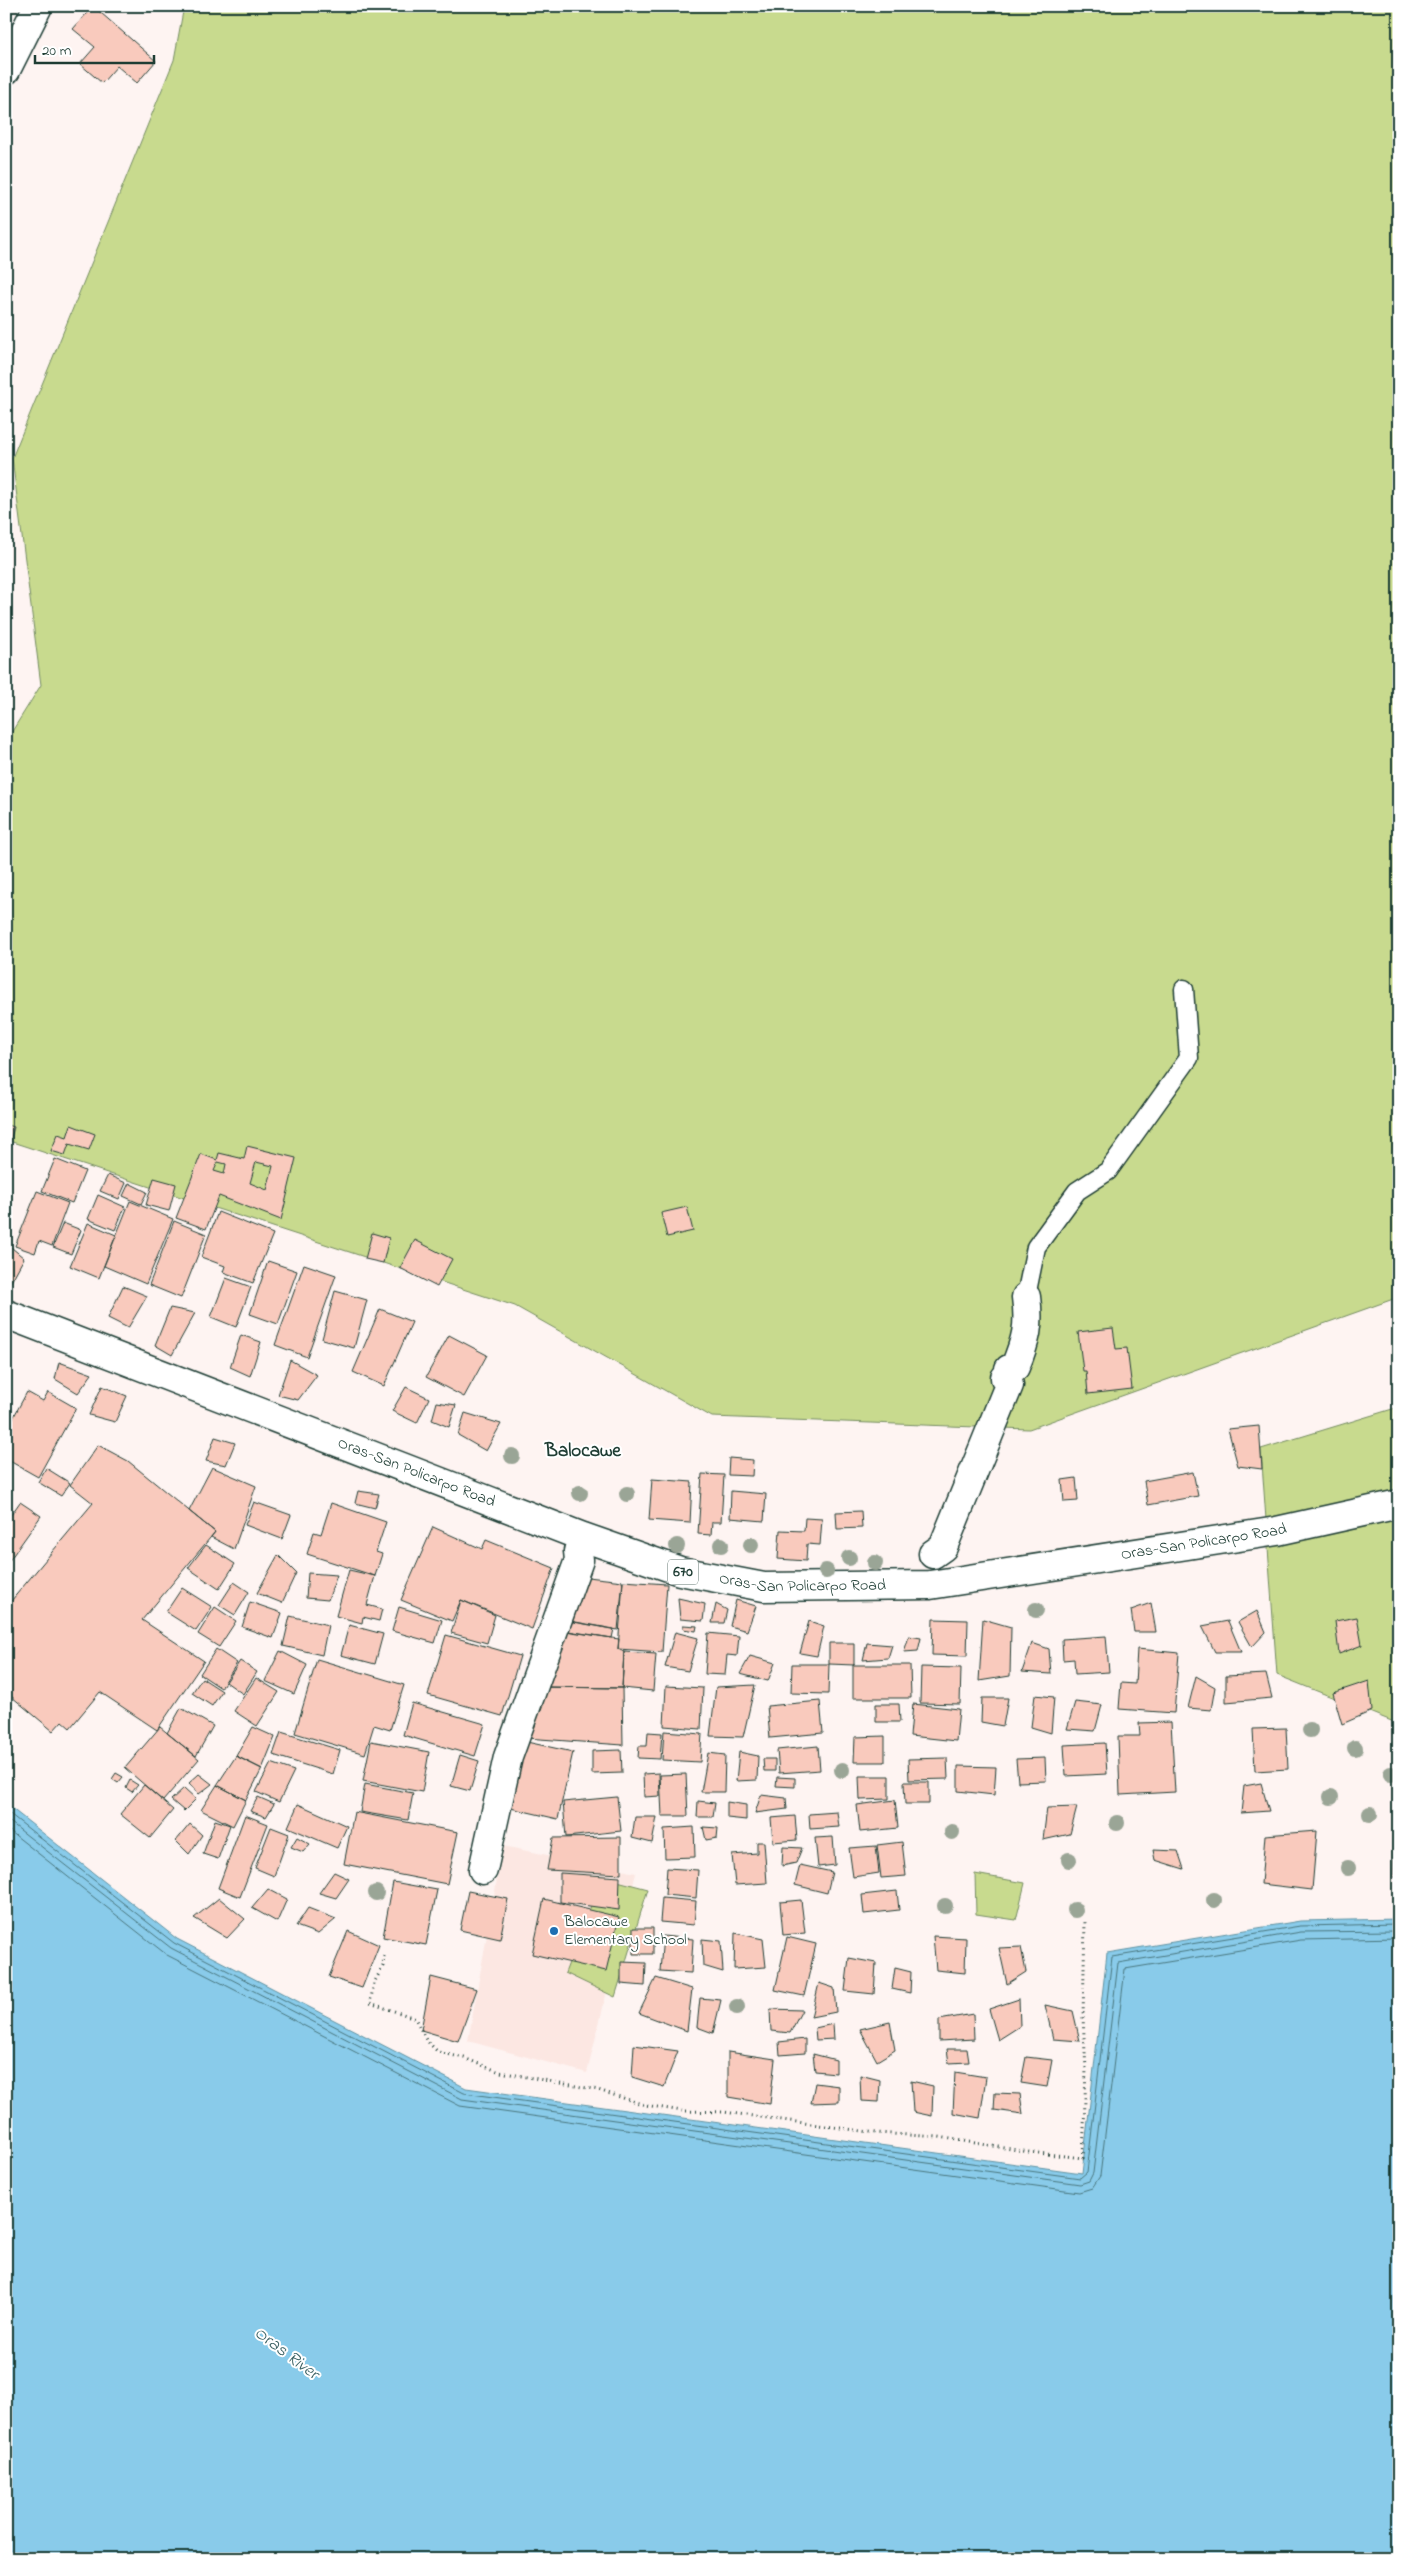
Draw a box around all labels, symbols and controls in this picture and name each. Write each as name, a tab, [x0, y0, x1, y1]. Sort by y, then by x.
scale bar	[35, 32, 154, 64]
text: 20 m	[42, 40, 72, 62]
street label: Oras-San Policarpo Road	[334, 1431, 499, 1514]
district label: Balocawe	[544, 1438, 621, 1465]
street label: Oras-San Policarpo Road	[1119, 1517, 1289, 1567]
road number: 670	[668, 1560, 698, 1584]
street label: Oras-San Policarpo Road	[717, 1567, 886, 1599]
place label: Balocawe Elementary School	[563, 1910, 687, 1952]
marker: Balocawe Elementary School	[548, 1925, 560, 1937]
water label: Oras River	[248, 2321, 326, 2388]

